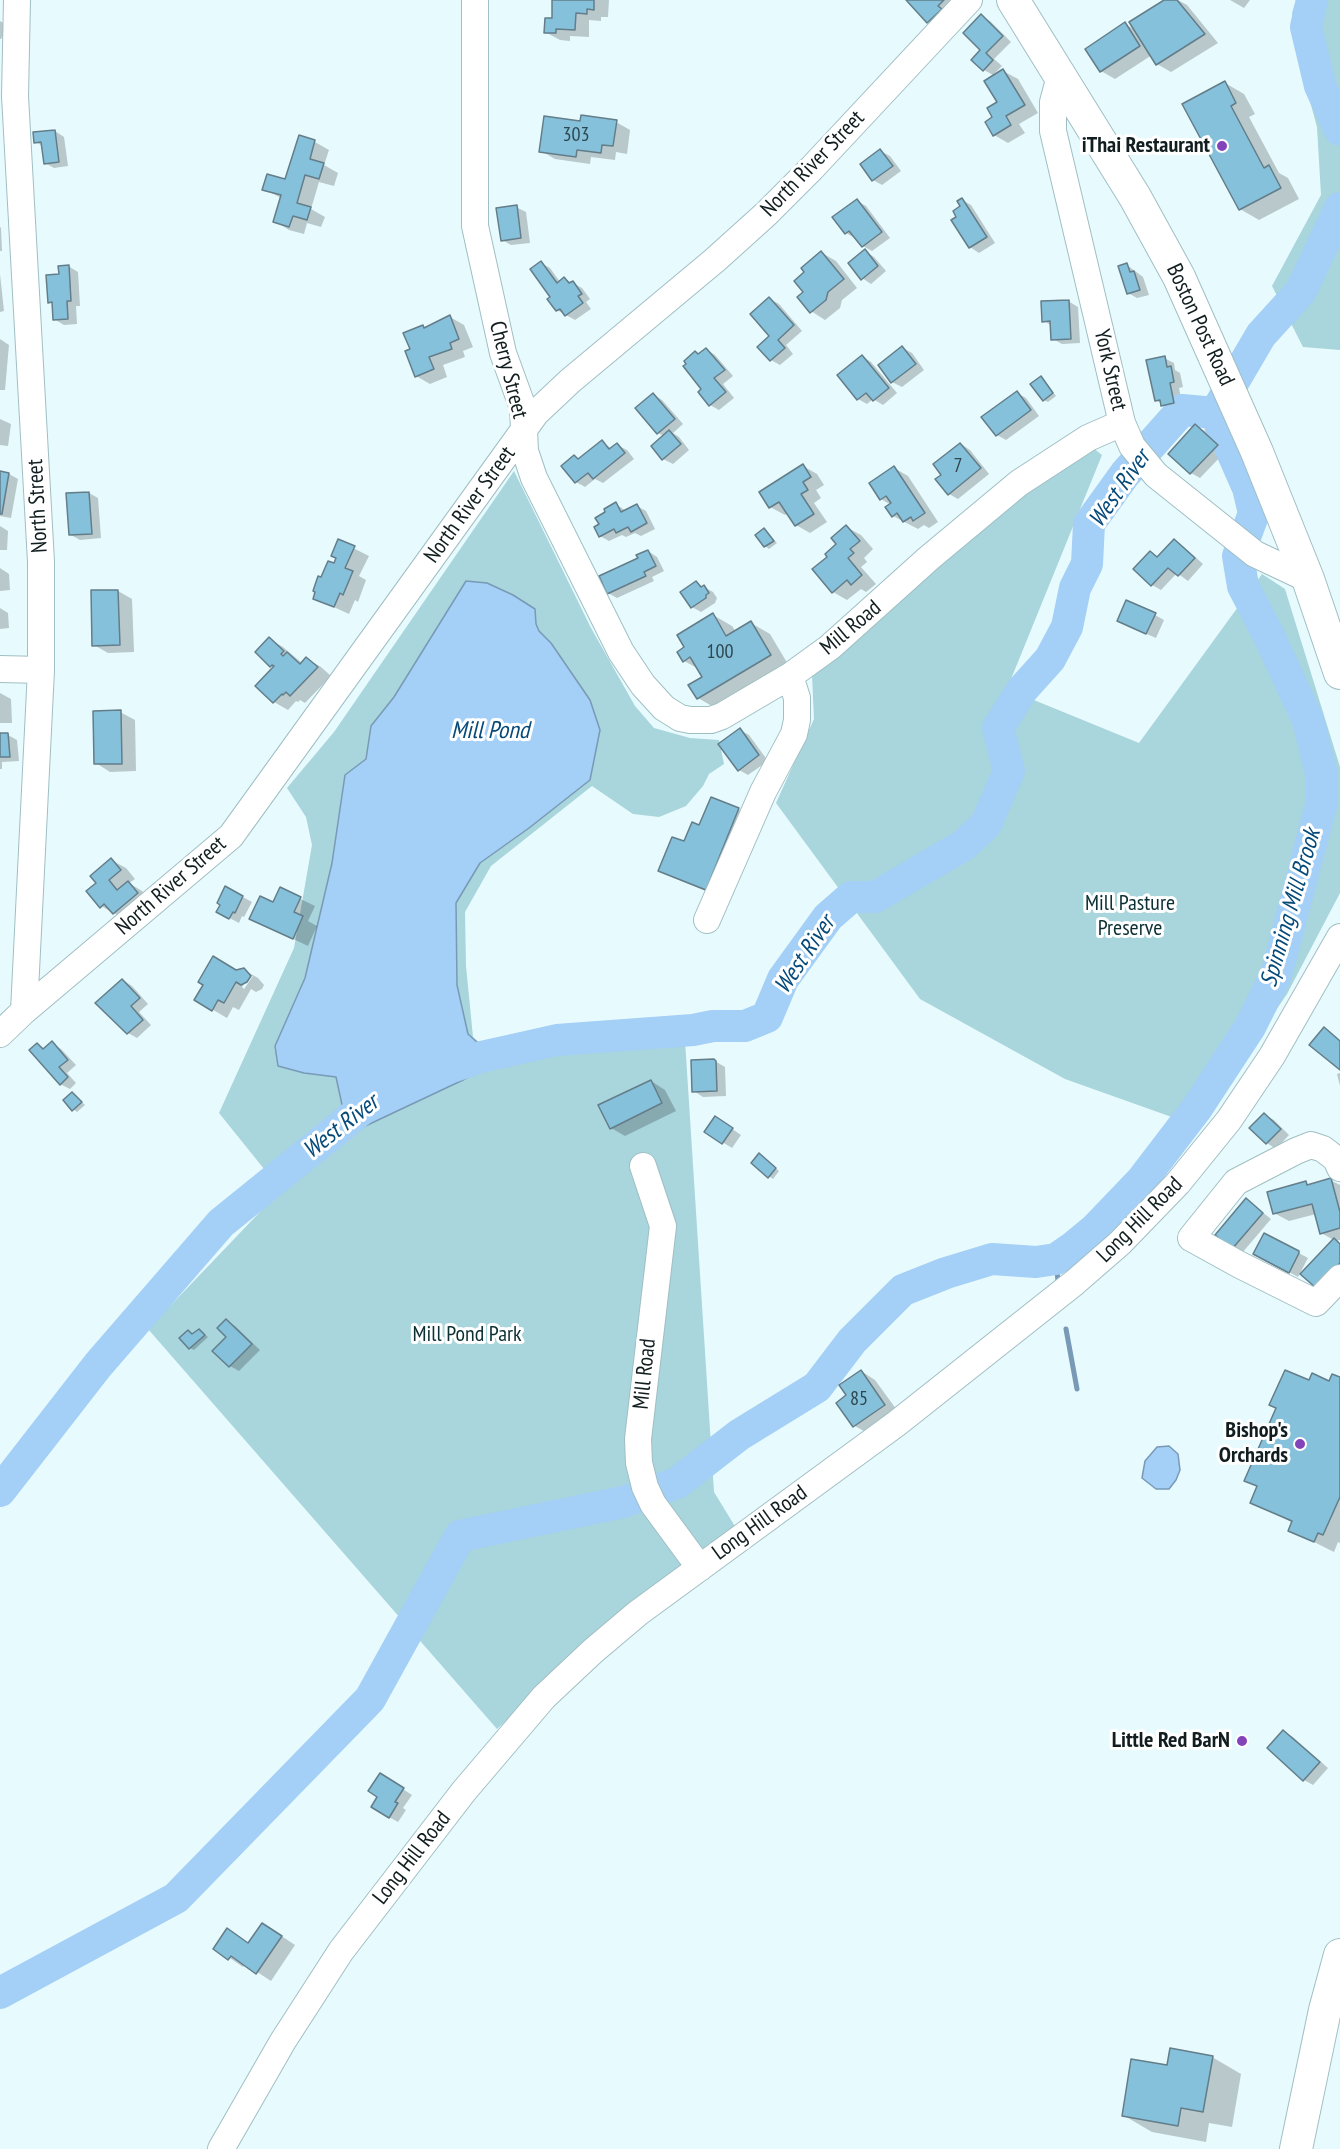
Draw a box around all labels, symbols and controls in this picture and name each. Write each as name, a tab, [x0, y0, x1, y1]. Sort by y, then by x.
street label: North River Street	[756, 105, 870, 223]
house number: 303	[563, 123, 589, 147]
place label: iThai Restaurant	[1082, 133, 1210, 159]
marker: iThai Restaurant	[1215, 139, 1229, 153]
street label: Boston Post Road	[1160, 260, 1240, 390]
street label: Cherry Street	[483, 319, 533, 421]
street label: York Street	[1088, 327, 1132, 413]
street label: North River Street	[419, 442, 521, 568]
water label: West River	[1083, 445, 1157, 533]
house number: 7	[954, 454, 962, 478]
street label: North Street	[22, 458, 54, 554]
street label: Mill Road	[815, 595, 887, 661]
house number: 100	[707, 640, 733, 664]
water label: Mill Pond	[451, 717, 529, 745]
water label: Spinning Mill Brook	[1255, 826, 1327, 990]
street label: North River Street	[110, 831, 232, 941]
park label: Mill Pasture Preserve	[1085, 891, 1175, 942]
water label: West River	[769, 911, 841, 999]
water label: West River	[298, 1089, 384, 1165]
street label: Long Hill Road	[1092, 1172, 1188, 1268]
park label: Mill Pond Park	[412, 1322, 522, 1348]
street label: Mill Road	[628, 1337, 662, 1411]
house number: 85	[850, 1387, 868, 1411]
place label: Bishop's Orchards	[1219, 1418, 1288, 1470]
marker: Bishop's Orchards	[1293, 1437, 1307, 1451]
street label: Long Hill Road	[708, 1480, 812, 1566]
place label: Little Red BarN	[1112, 1728, 1230, 1754]
marker: Little Red BarN	[1235, 1734, 1249, 1748]
street label: Long Hill Road	[368, 1806, 456, 1910]

